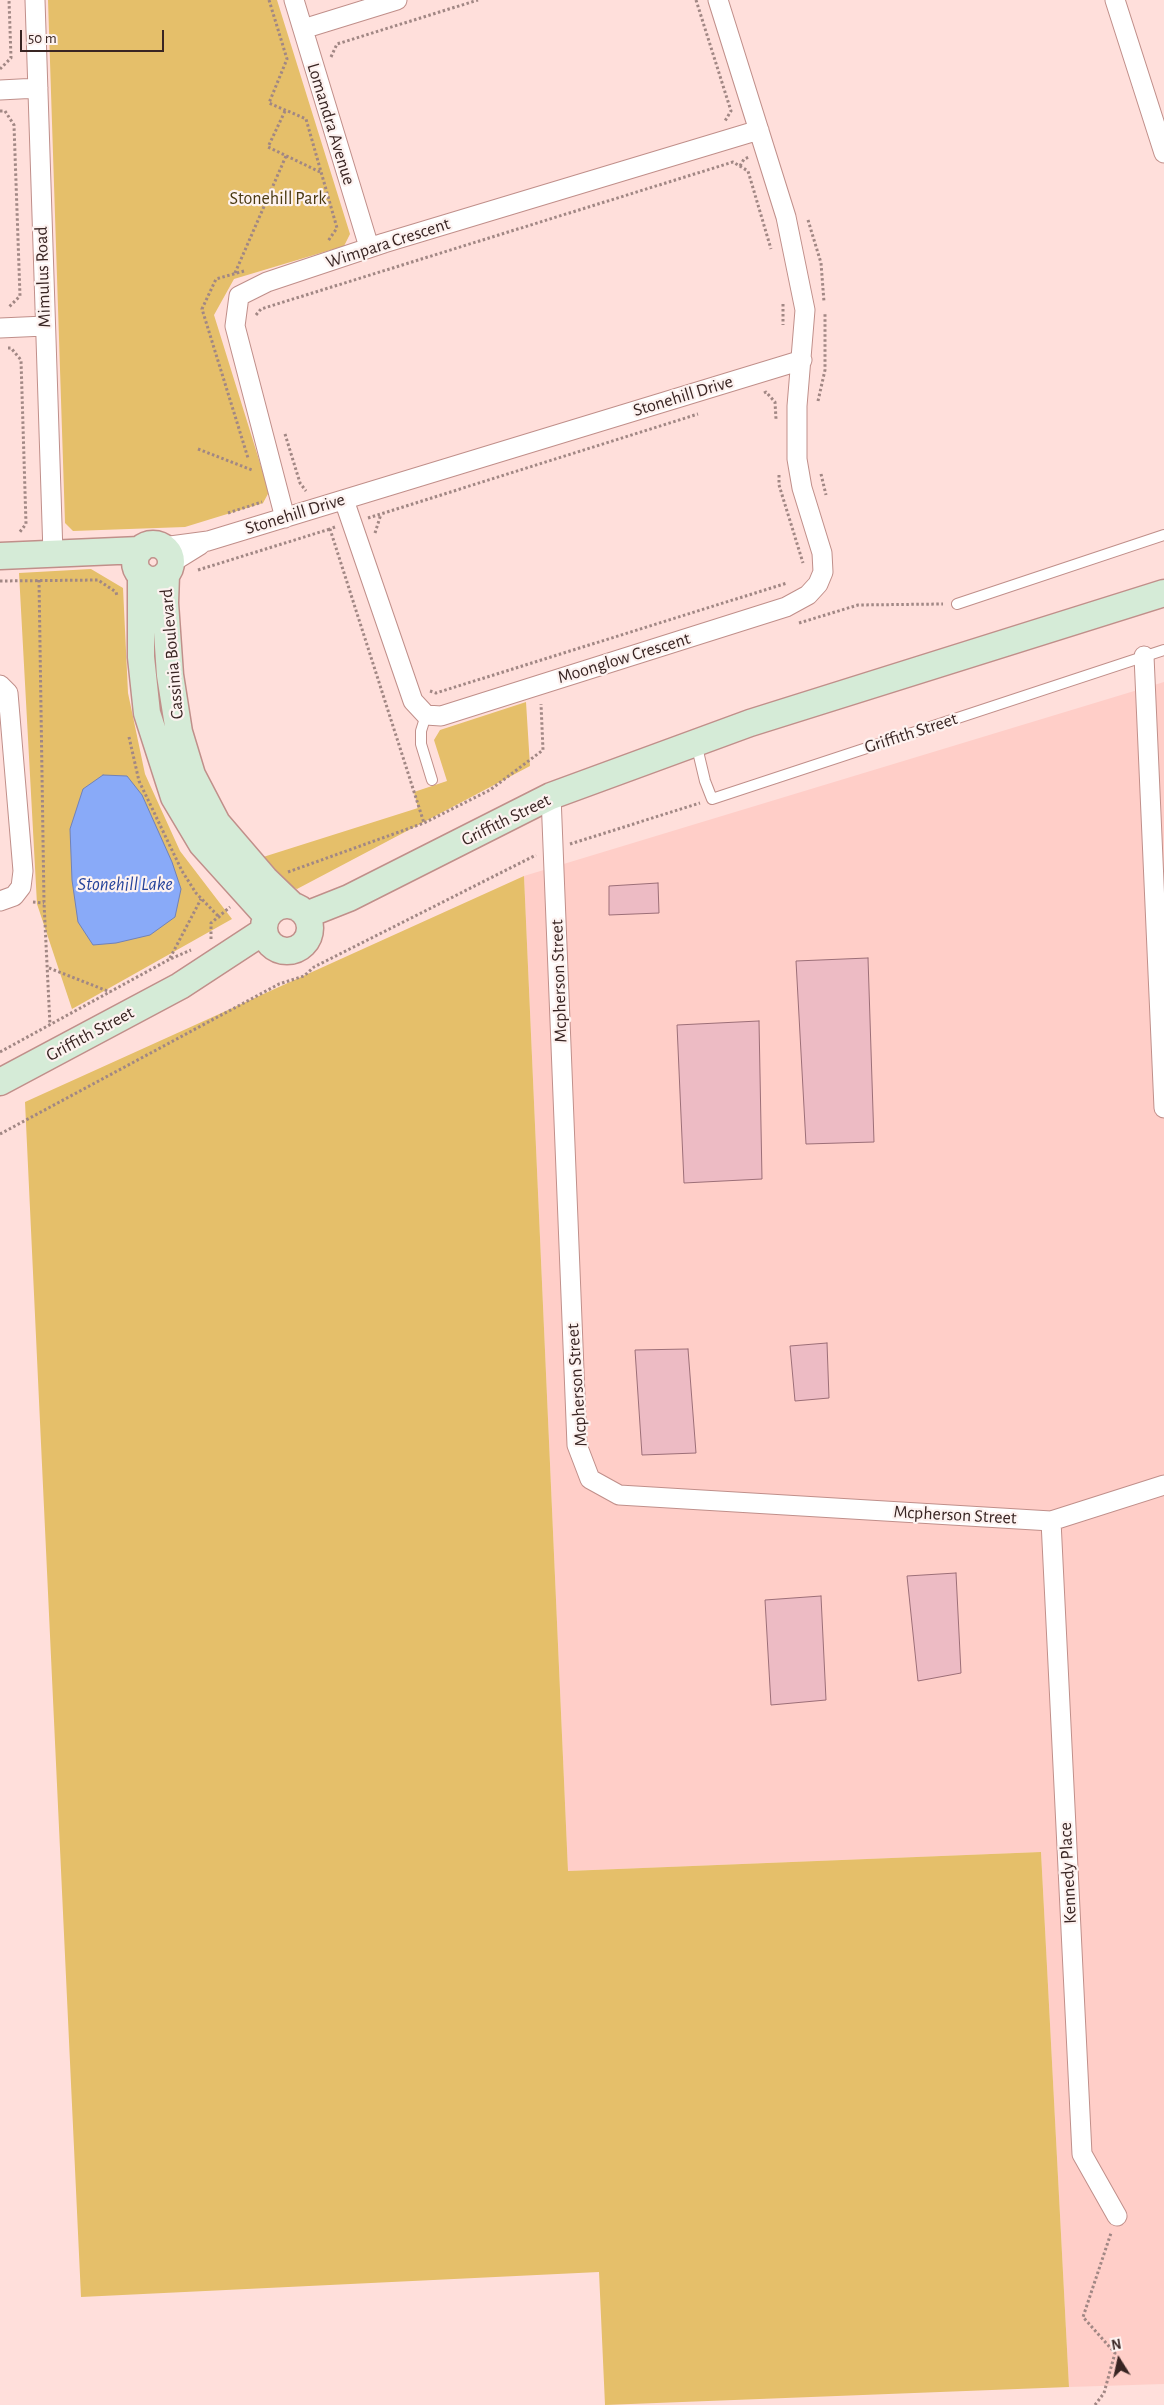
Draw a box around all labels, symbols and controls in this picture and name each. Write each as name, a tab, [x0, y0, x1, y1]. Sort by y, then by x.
scale bar	[22, 20, 166, 52]
text: 50 m	[28, 31, 57, 46]
street label: Lomandra Avenue	[302, 60, 360, 188]
park label: Stonehill Park	[230, 188, 326, 210]
street label: Wimpara Crescent	[323, 213, 453, 273]
street label: Mimulus Road	[30, 226, 56, 328]
street label: Stonehill Drive	[630, 371, 736, 421]
street label: Stonehill Drive	[242, 489, 348, 539]
street label: Cassinia Boulevard	[156, 588, 188, 720]
street label: Moonglow Crescent	[555, 628, 693, 688]
street label: Griffith Street	[862, 708, 960, 758]
street label: Griffith Street	[458, 789, 554, 851]
water label: Stonehill Lake	[77, 873, 173, 895]
street label: Mcpherson Street	[546, 919, 572, 1043]
street label: Griffith Street	[42, 1002, 138, 1066]
street label: Mcpherson Street	[562, 1323, 592, 1447]
street label: Mcpherson Street	[893, 1501, 1017, 1529]
street label: Kennedy Place	[1055, 1822, 1081, 1924]
north arrow	[1094, 2335, 1144, 2385]
text: N	[1110, 2337, 1122, 2353]

